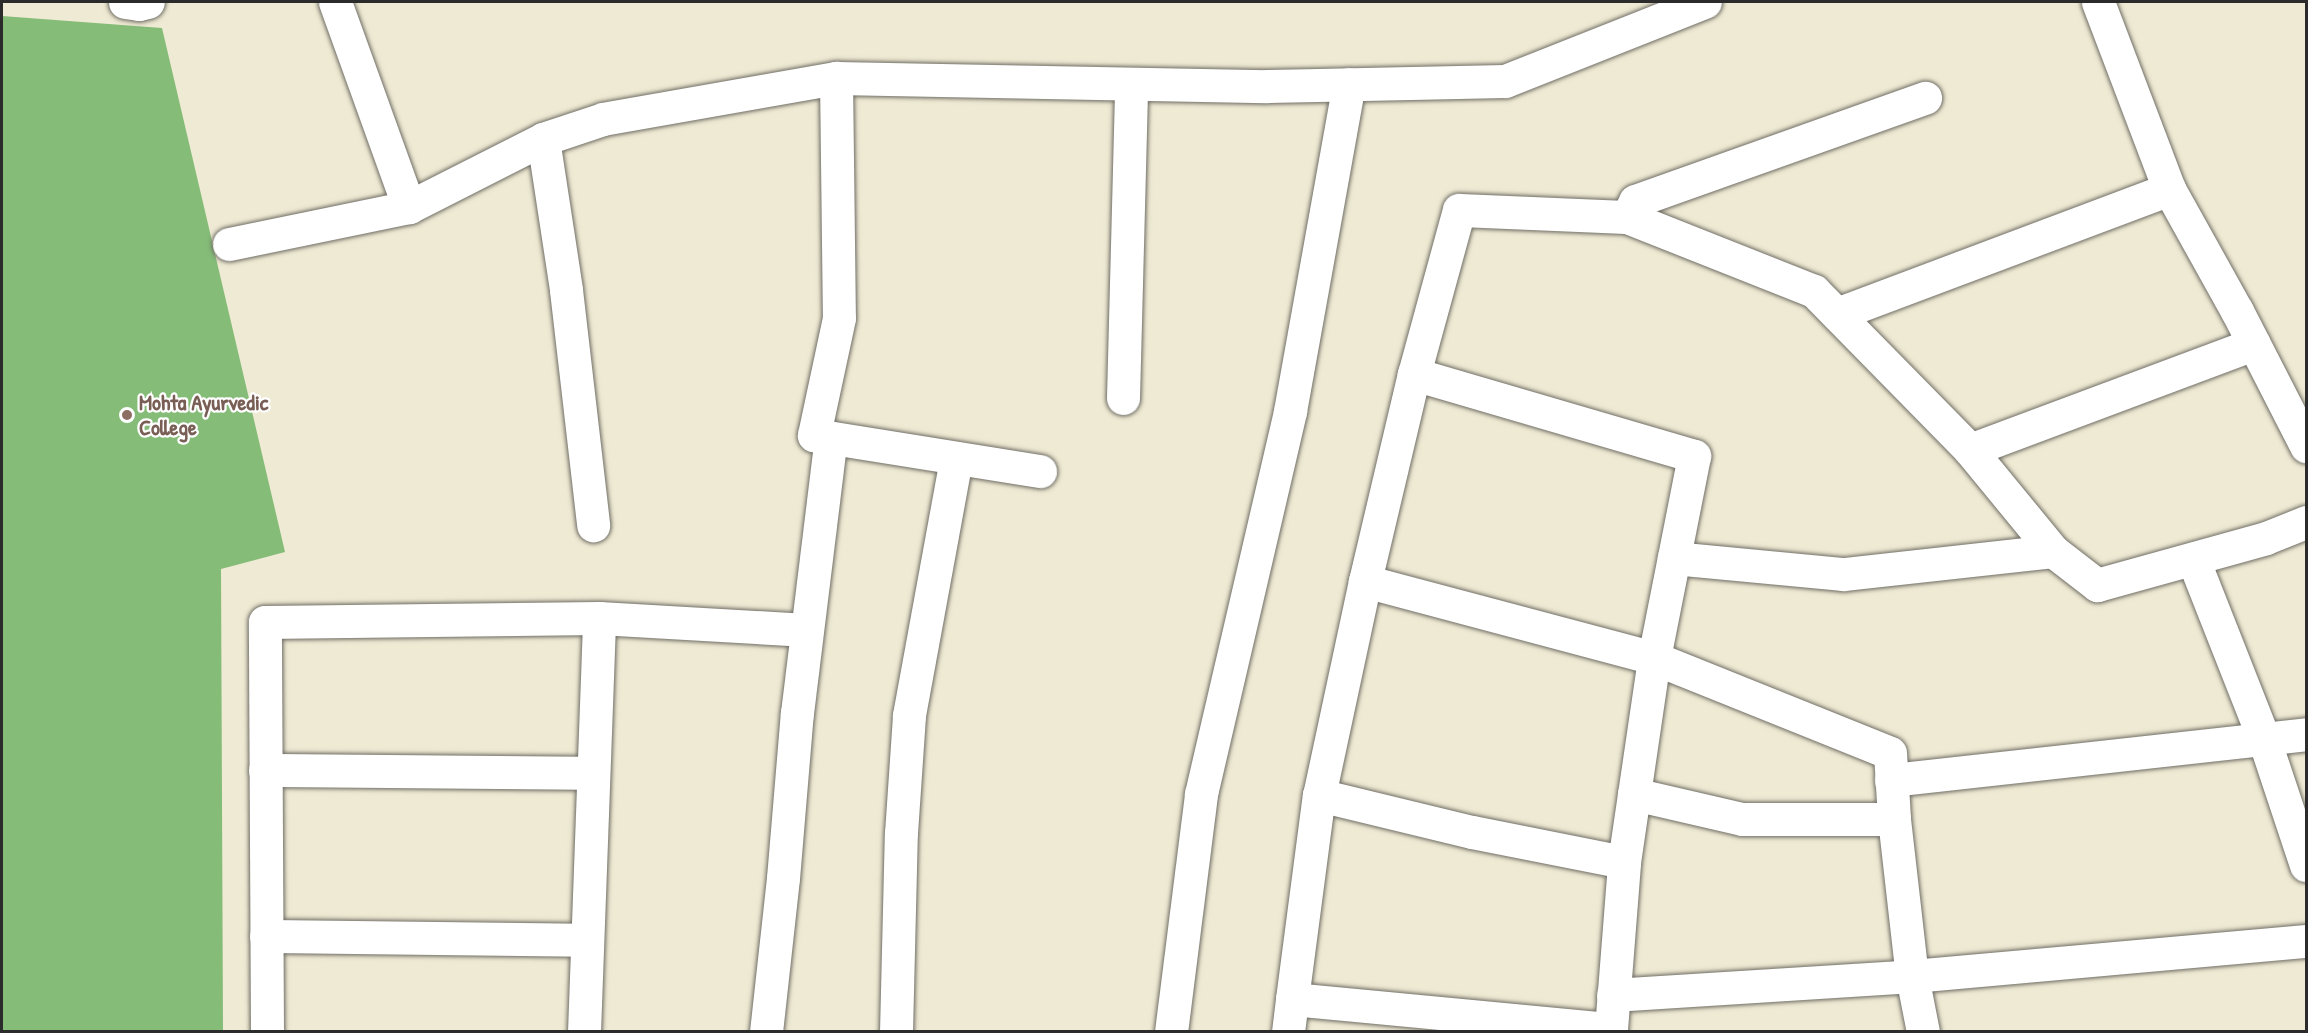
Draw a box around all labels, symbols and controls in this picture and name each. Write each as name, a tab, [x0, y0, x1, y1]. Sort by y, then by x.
place label: Mohta Ayurvedic College	[139, 389, 268, 440]
marker: Mohta Ayurvedic College	[120, 408, 134, 422]

